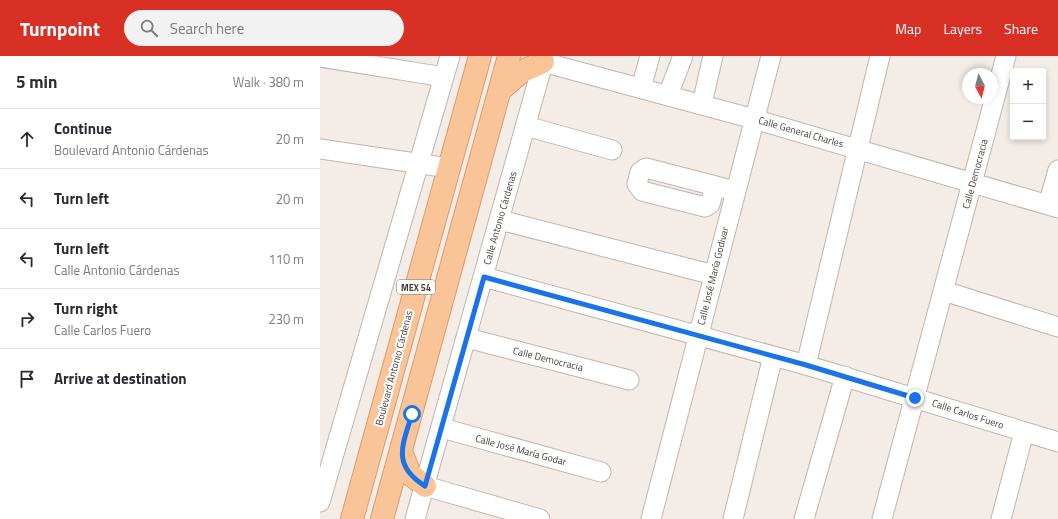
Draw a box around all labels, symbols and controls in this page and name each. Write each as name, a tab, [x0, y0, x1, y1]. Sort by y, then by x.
search box	[124, 10, 404, 46]
text: Turnpoint	[20, 14, 100, 43]
icon: search	[138, 17, 160, 39]
text: Search here	[170, 17, 244, 40]
text: Map	[895, 18, 921, 39]
text: Layers	[943, 18, 982, 39]
text: Share	[1004, 18, 1038, 39]
north arrow	[962, 68, 998, 104]
map controls	[1010, 68, 1046, 140]
button: +	[1010, 68, 1046, 104]
text: 5 min	[16, 69, 57, 95]
text: Walk · 380 m	[233, 72, 304, 92]
button: −	[1010, 104, 1046, 140]
street label: Calle General Charles	[757, 113, 846, 151]
text: Continue	[54, 117, 112, 140]
icon: ahead	[16, 128, 38, 150]
text: 20 m	[276, 129, 304, 149]
street label: Calle Democracia	[958, 137, 992, 211]
text: Boulevard Antonio Cárdenas	[54, 140, 209, 160]
street label: Calle Antonio Cárdenas	[479, 169, 521, 267]
text: Turn left	[54, 187, 109, 210]
icon: left	[16, 188, 38, 210]
text: 20 m	[276, 189, 304, 209]
street label: Calle José María Godivar	[694, 225, 733, 327]
text: Turn left	[54, 237, 109, 260]
icon: left	[16, 248, 38, 270]
text: 110 m	[268, 249, 304, 269]
text: Calle Antonio Cárdenas	[54, 260, 180, 280]
road number: MEX 54	[397, 280, 435, 294]
text: Turn right	[54, 297, 118, 320]
icon: right	[16, 308, 38, 330]
street label: Boulevard Antonio Cárdenas	[371, 308, 417, 427]
text: 230 m	[268, 309, 304, 329]
text: Calle Carlos Fuero	[54, 320, 151, 340]
street label: Calle Democracia	[511, 343, 585, 375]
text: Arrive at destination	[54, 367, 187, 390]
icon: arrive	[16, 368, 38, 390]
route end	[906, 389, 924, 407]
street label: Calle Carlos Fuero	[930, 395, 1006, 433]
route start	[403, 405, 421, 423]
street label: Calle José María Godar	[474, 431, 569, 470]

